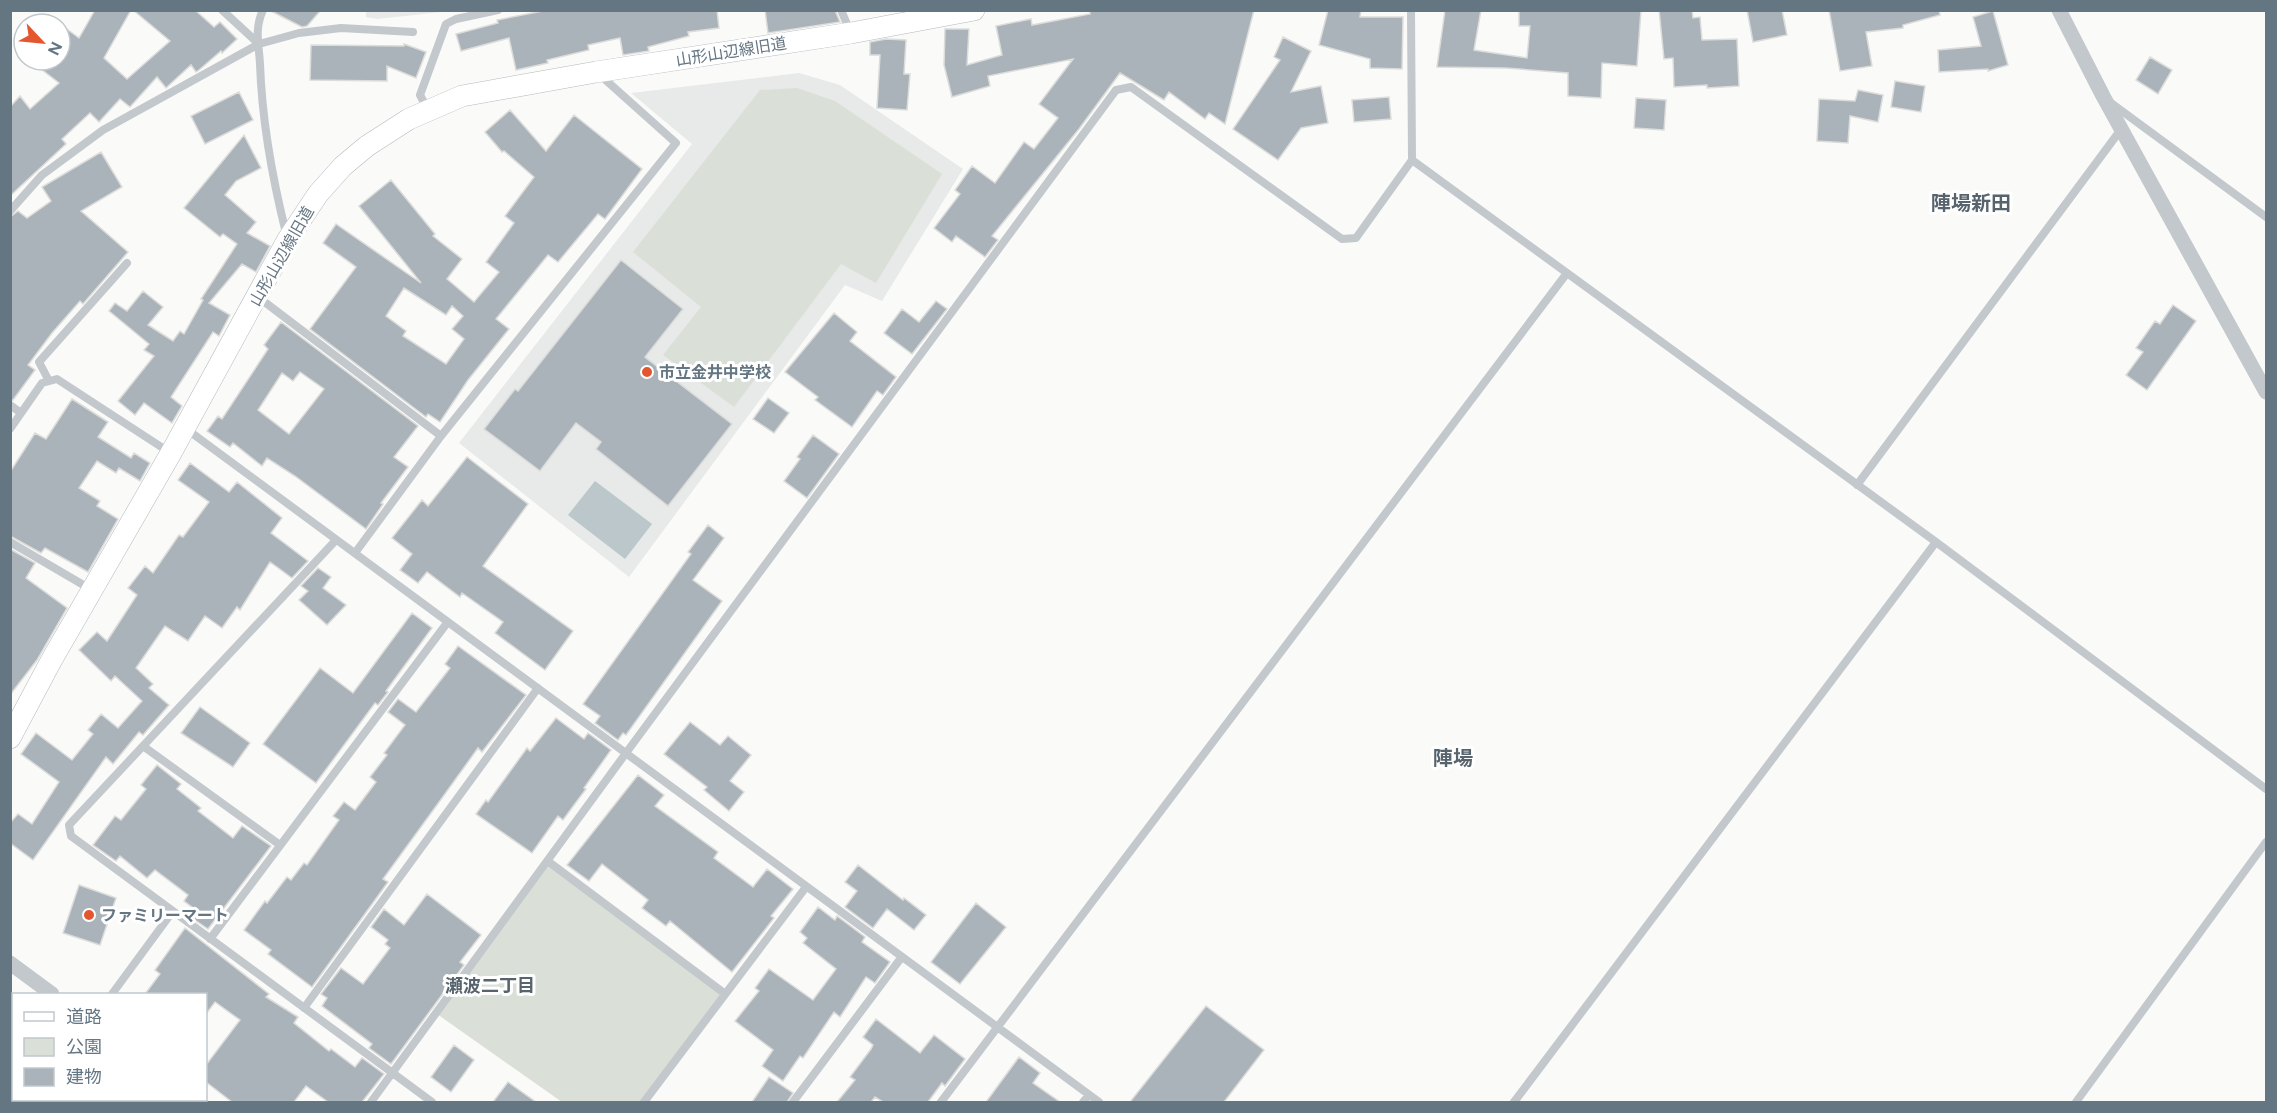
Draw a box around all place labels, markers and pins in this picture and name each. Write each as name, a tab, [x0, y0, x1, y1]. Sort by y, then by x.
place label: 市立金井中学校	[659, 363, 771, 382]
marker: 市立金井中学校	[640, 365, 654, 379]
place label: ファミリーマート	[101, 906, 229, 925]
marker: ファミリーマート	[82, 908, 96, 922]

